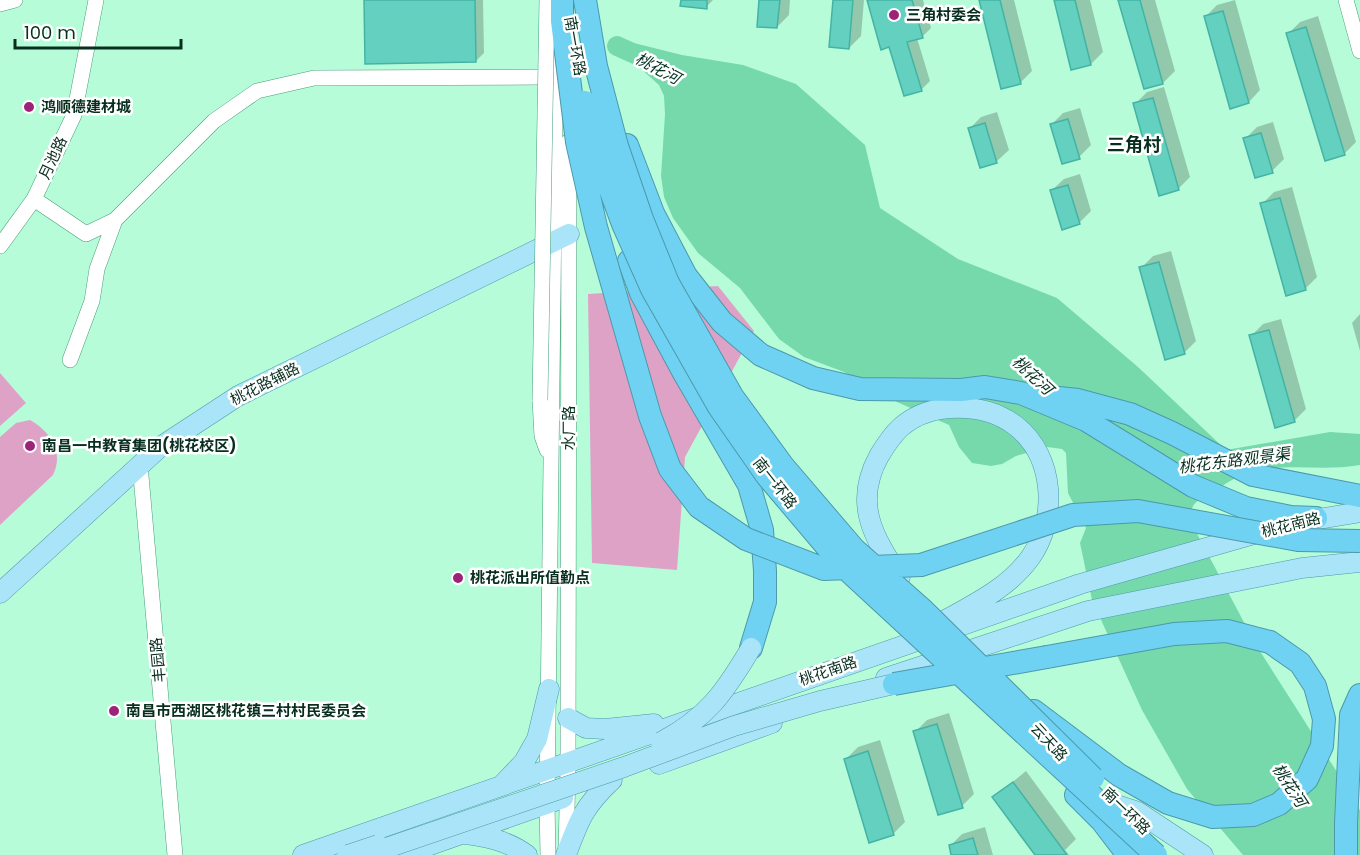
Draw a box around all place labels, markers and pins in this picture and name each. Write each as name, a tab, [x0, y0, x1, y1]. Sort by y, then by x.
place label: 三角村委会	[906, 4, 981, 25]
marker: 三角村委会	[887, 8, 901, 22]
place label: 鸿顺德建材城	[41, 96, 131, 117]
marker: 鸿顺德建材城	[22, 100, 36, 114]
place label: 南昌一中教育集团(桃花校区)	[42, 435, 236, 456]
marker: 南昌一中教育集团(桃花校区)	[23, 439, 37, 453]
place label: 桃花派出所值勤点	[470, 567, 590, 588]
marker: 桃花派出所值勤点	[451, 571, 465, 585]
place label: 南昌市西湖区桃花镇三村村民委员会	[126, 700, 366, 721]
marker: 南昌市西湖区桃花镇三村村民委员会	[107, 704, 121, 718]

